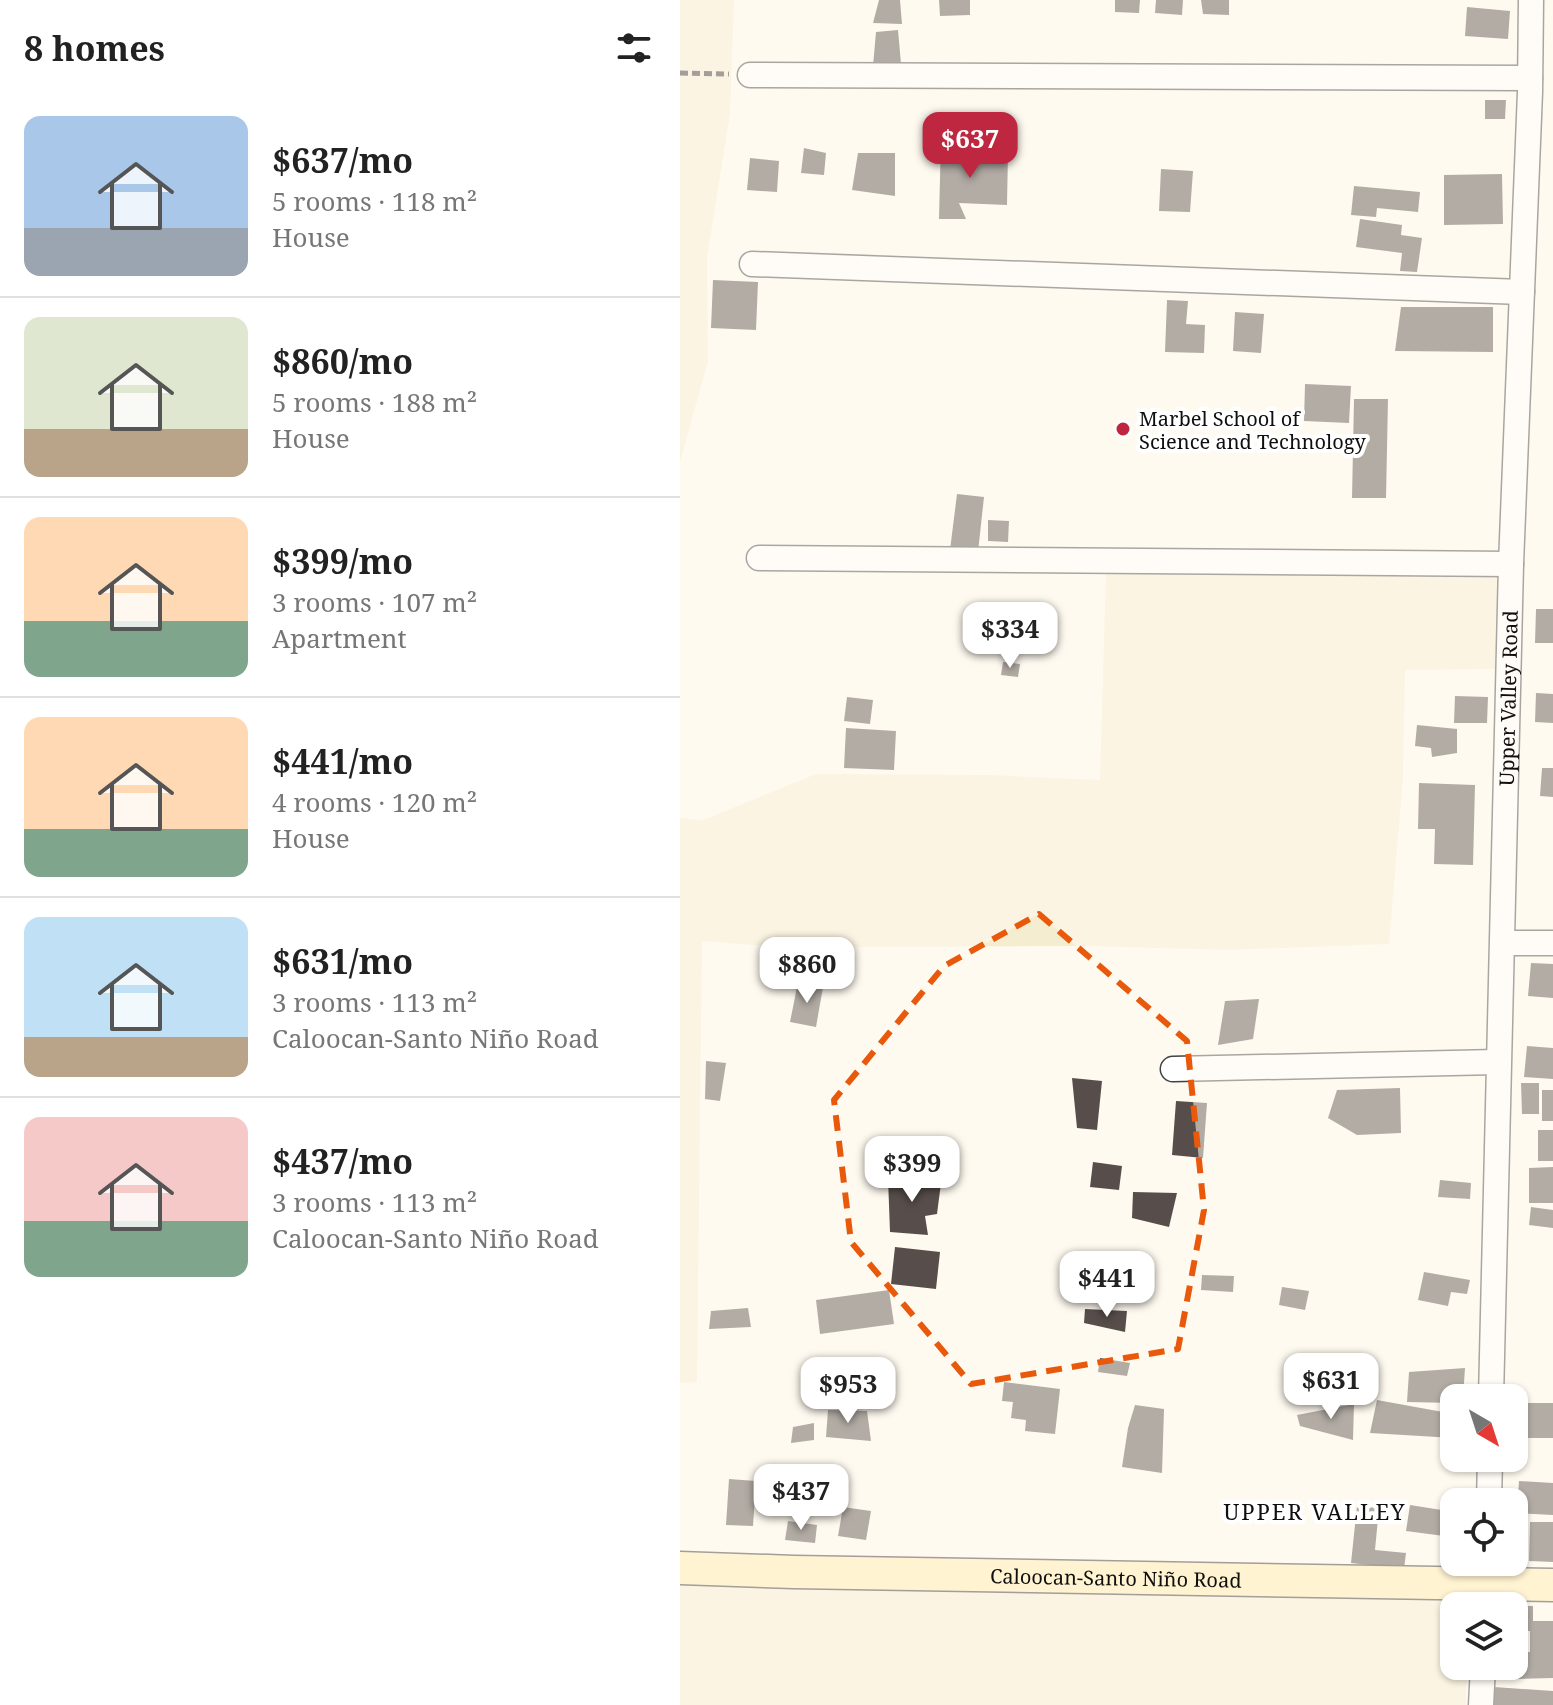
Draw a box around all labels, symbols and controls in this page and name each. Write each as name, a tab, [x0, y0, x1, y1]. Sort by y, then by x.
text: 8 homes	[24, 25, 165, 71]
icon: filters	[612, 26, 656, 70]
pin: $637	[923, 112, 1017, 180]
text: $637	[941, 120, 999, 156]
text: $637/mo	[272, 137, 413, 183]
icon: home	[88, 148, 184, 244]
text: 5 rooms · 118 m²	[272, 183, 477, 219]
text: House	[272, 219, 350, 255]
text: $860/mo	[272, 338, 413, 384]
icon: home	[88, 349, 184, 445]
text: 5 rooms · 188 m²	[272, 384, 477, 420]
place label: Marbel School of Science and Technology	[1139, 405, 1367, 455]
text: House	[272, 420, 350, 456]
marker: Marbel School of Science and Technology	[1114, 420, 1132, 438]
text: $399/mo	[272, 538, 413, 584]
icon: home	[88, 549, 184, 645]
text: 3 rooms · 107 m²	[272, 584, 477, 620]
pin: $334	[963, 602, 1057, 670]
text: $334	[981, 610, 1039, 646]
street label: Upper Valley Road	[1492, 610, 1523, 786]
text: Apartment	[272, 620, 407, 656]
text: $441/mo	[272, 738, 413, 784]
icon: home	[88, 749, 184, 845]
text: 4 rooms · 120 m²	[272, 784, 477, 820]
text: House	[272, 820, 350, 856]
pin: $860	[760, 937, 854, 1005]
text: $631/mo	[272, 938, 413, 984]
text: $860	[778, 945, 836, 981]
icon: home	[88, 949, 184, 1045]
text: 3 rooms · 113 m²	[272, 984, 477, 1020]
text: Caloocan-Santo Niño Road	[272, 1020, 599, 1056]
pin: $399	[865, 1136, 959, 1204]
text: $437/mo	[272, 1138, 413, 1184]
text: $399	[883, 1144, 941, 1180]
icon: home	[88, 1149, 184, 1245]
text: 3 rooms · 113 m²	[272, 1184, 477, 1220]
text: Caloocan-Santo Niño Road	[272, 1220, 599, 1256]
pin: $441	[1060, 1251, 1154, 1319]
text: $441	[1078, 1259, 1136, 1295]
pin: $631	[1284, 1353, 1378, 1421]
pin: $953	[801, 1357, 895, 1425]
text: $631	[1302, 1361, 1360, 1397]
text: $953	[819, 1365, 877, 1401]
north arrow	[1440, 1384, 1528, 1472]
map controls	[1440, 1384, 1528, 1680]
pin: $437	[754, 1464, 848, 1532]
text: $437	[772, 1472, 830, 1508]
button: locate	[1440, 1488, 1528, 1576]
district label: UPPER VALLEY	[1223, 1496, 1407, 1526]
street label: Caloocan-Santo Niño Road	[990, 1562, 1242, 1593]
button: layers	[1440, 1592, 1528, 1680]

